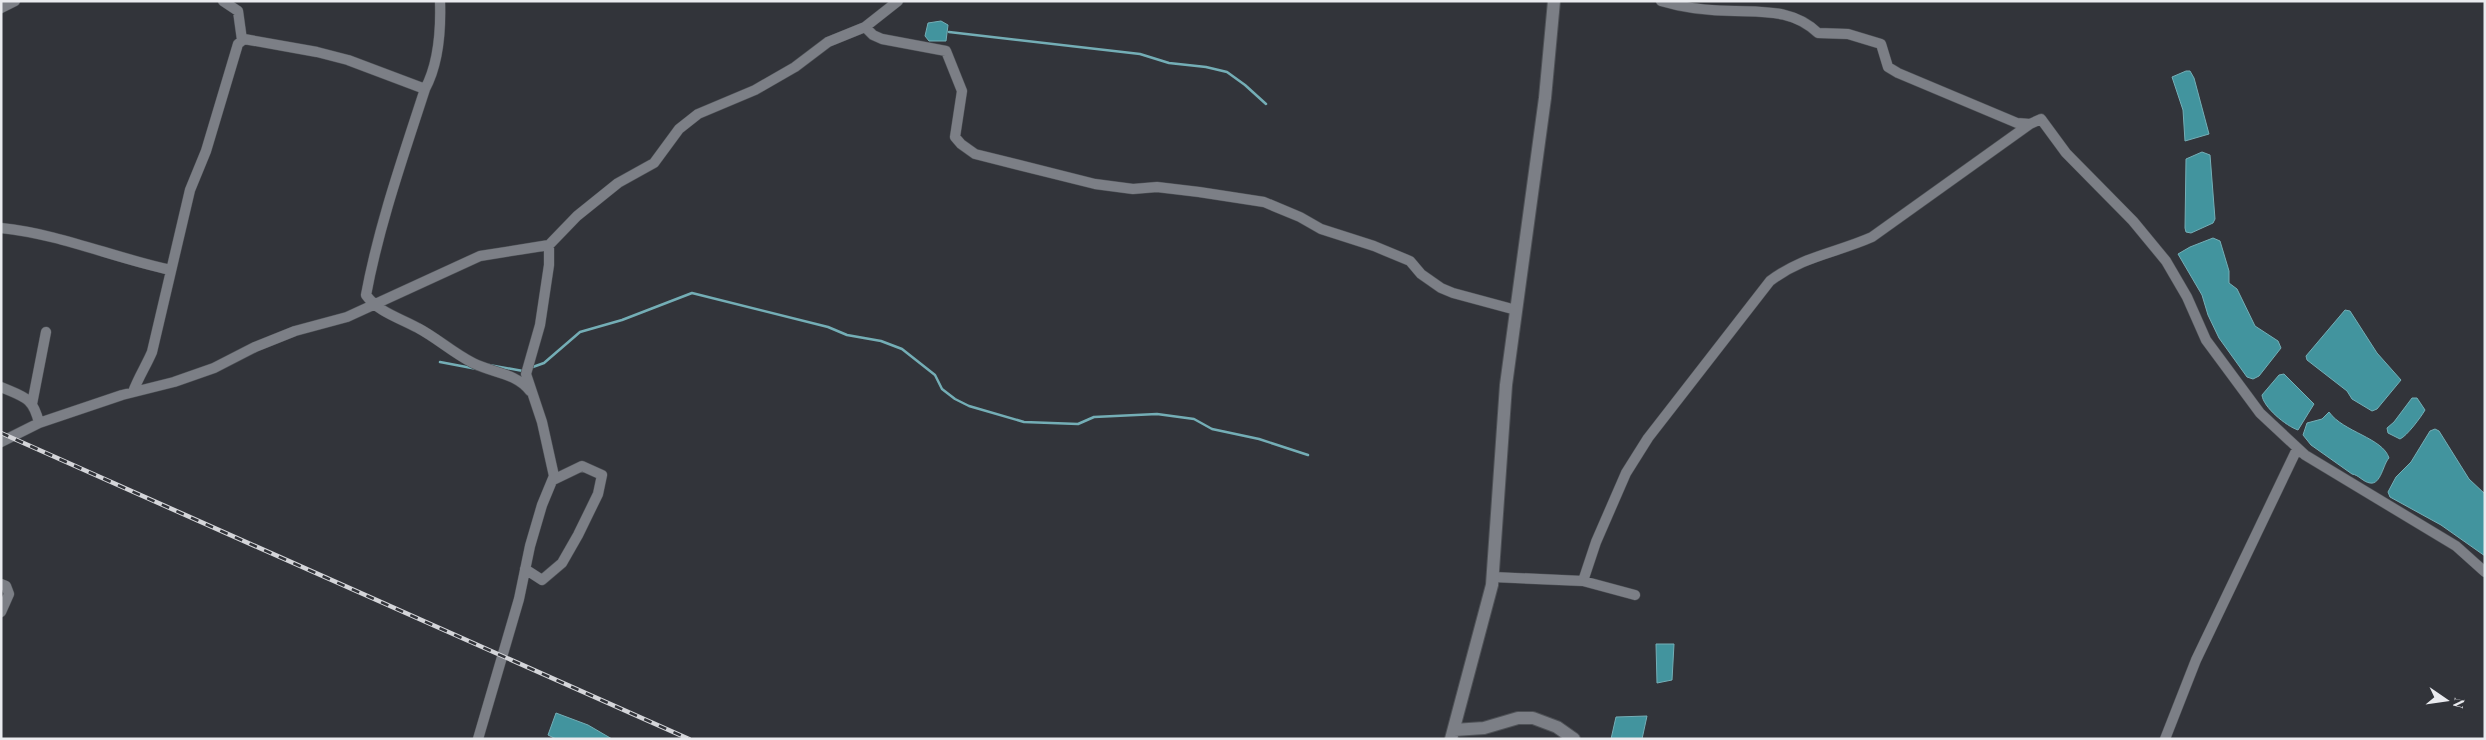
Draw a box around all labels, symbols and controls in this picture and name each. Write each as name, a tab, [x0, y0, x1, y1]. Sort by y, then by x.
north arrow	[2421, 675, 2471, 725]
text: N	[2449, 696, 2470, 710]

